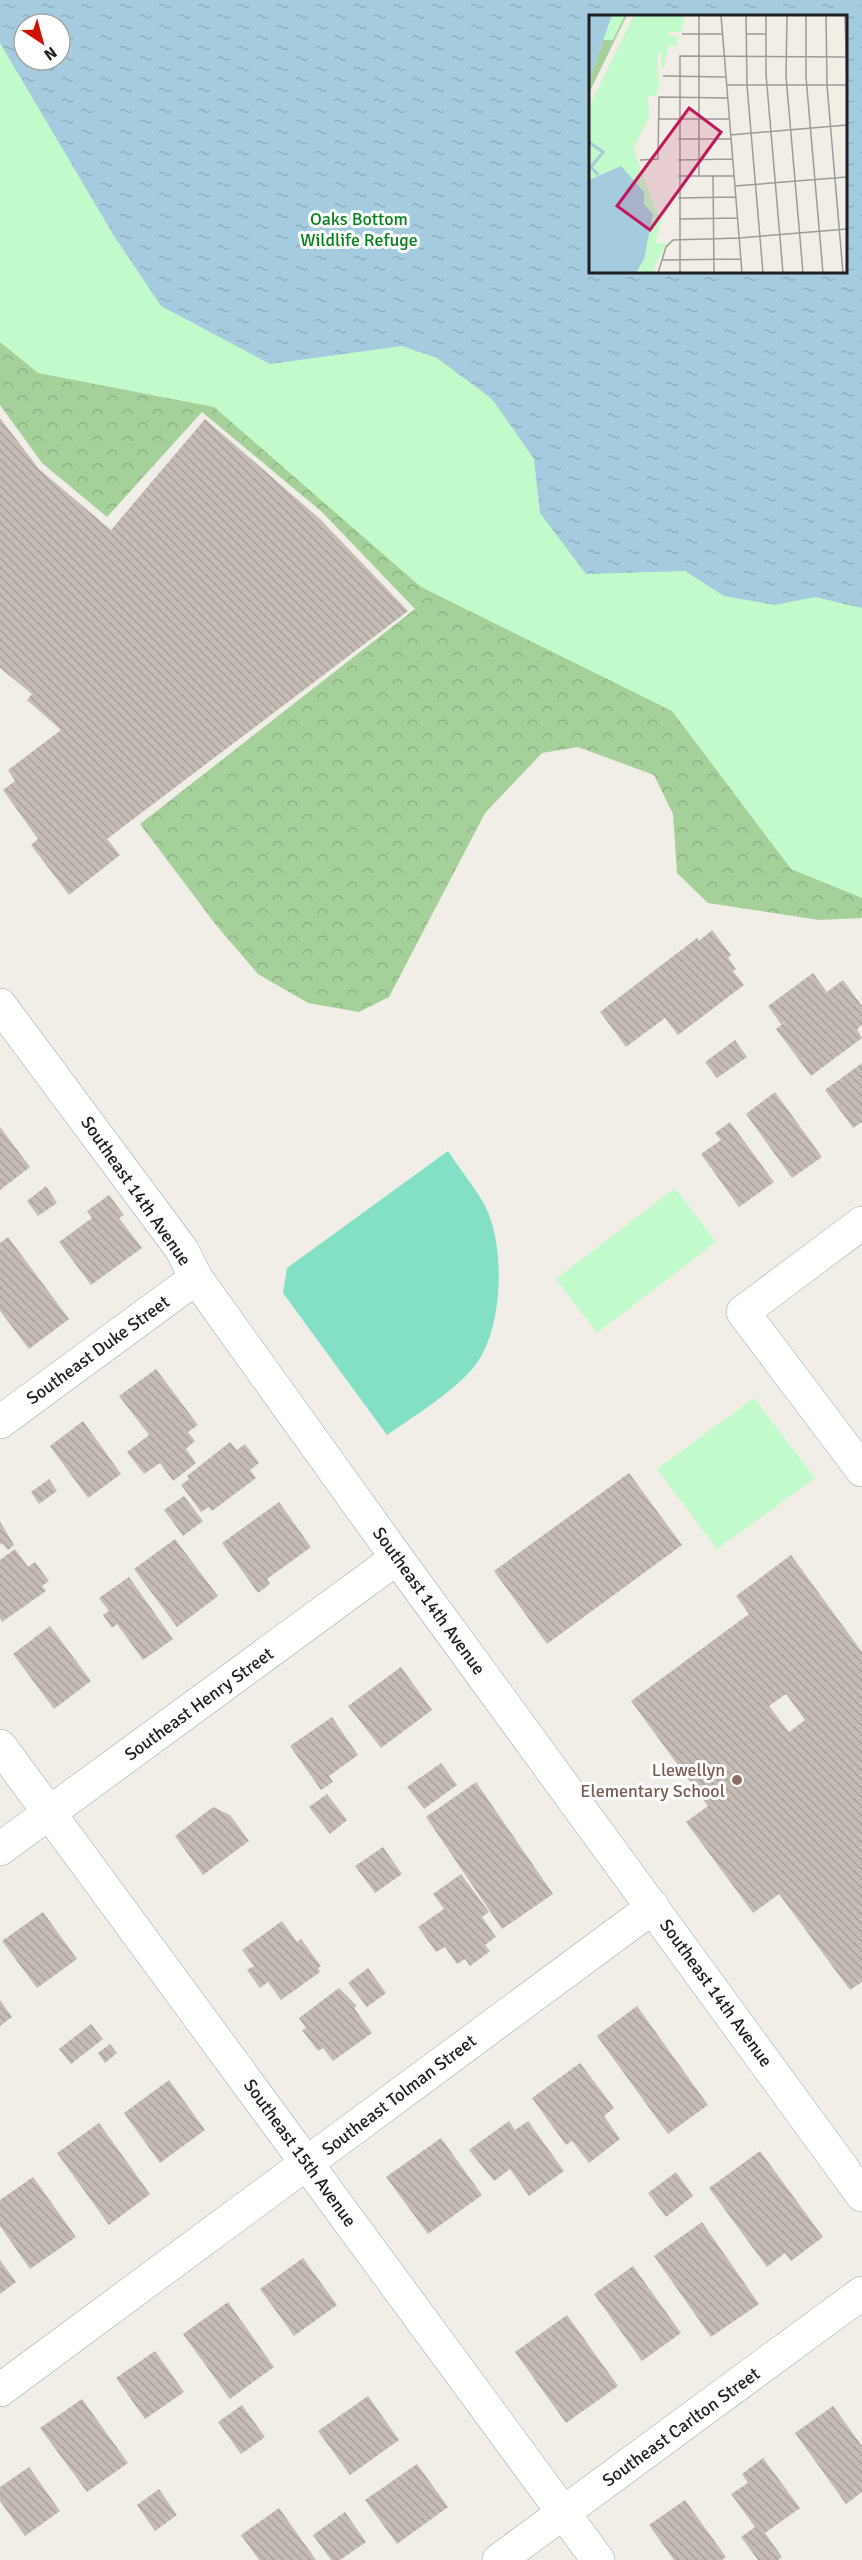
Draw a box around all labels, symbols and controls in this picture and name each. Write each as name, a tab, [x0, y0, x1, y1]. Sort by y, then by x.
north arrow	[12, 12, 72, 72]
inset map	[589, 15, 847, 273]
text: N	[40, 42, 61, 65]
park label: Oaks Bottom Wildlife Refuge	[300, 208, 418, 251]
street label: Southeast 14th Avenue	[76, 1112, 196, 1270]
street label: Southeast Duke Street	[22, 1291, 174, 1409]
street label: Southeast 14th Avenue	[368, 1523, 490, 1679]
street label: Southeast Henry Street	[120, 1643, 278, 1765]
place label: Llewellyn Elementary School	[580, 1759, 725, 1802]
marker: Llewellyn Elementary School	[730, 1773, 744, 1787]
street label: Southeast 14th Avenue	[655, 1915, 777, 2071]
street label: Southeast Tolman Street	[317, 2030, 481, 2160]
street label: Southeast 15th Avenue	[239, 2075, 361, 2231]
street label: Southeast Carlton Street	[598, 2362, 764, 2492]

